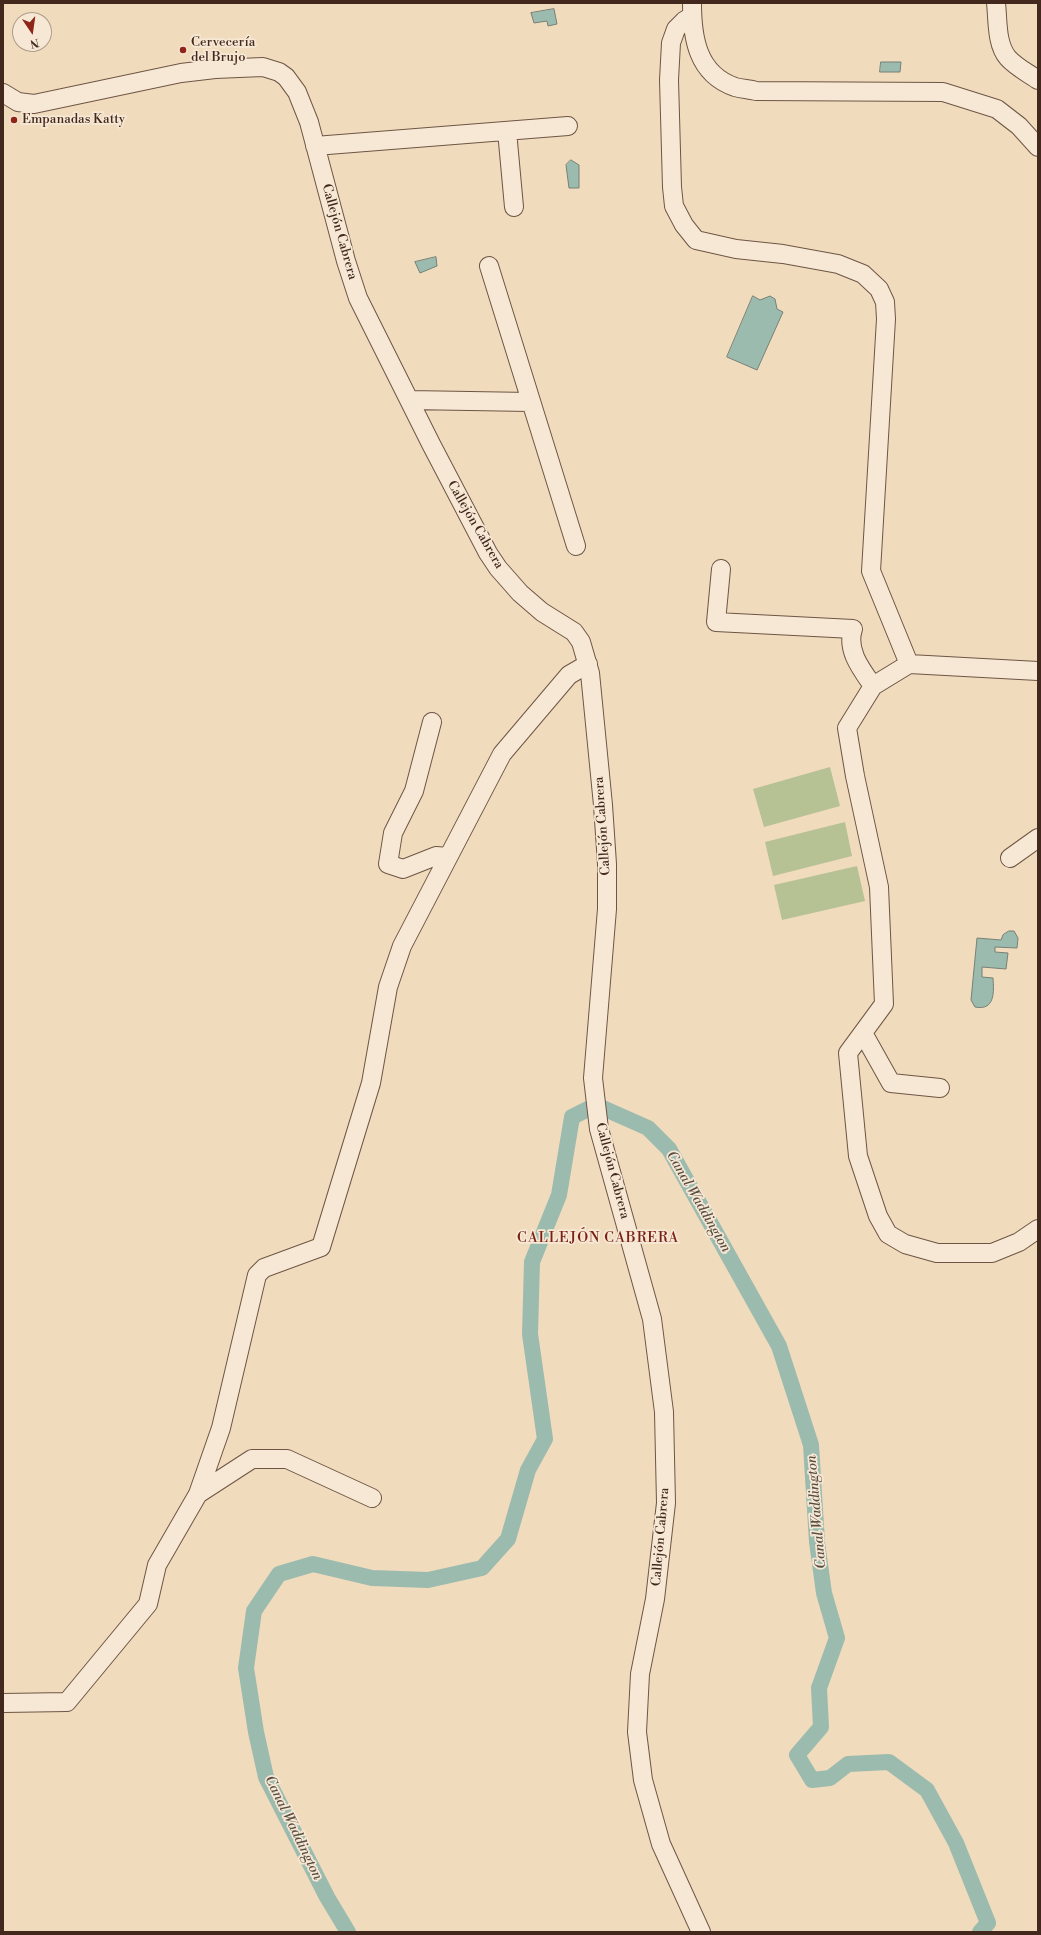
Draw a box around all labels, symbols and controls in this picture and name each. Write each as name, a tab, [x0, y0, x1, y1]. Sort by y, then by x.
north arrow	[12, 12, 52, 52]
text: N	[29, 35, 40, 51]
place label: Cervecería del Brujo	[191, 35, 255, 66]
marker: Cervecería del Brujo	[178, 45, 188, 55]
place label: Empanadas Katty	[22, 112, 125, 128]
marker: Empanadas Katty	[9, 115, 19, 125]
street label: Callejón Cabrera	[318, 182, 360, 282]
street label: Callejón Cabrera	[444, 478, 506, 572]
street label: Callejón Cabrera	[592, 776, 614, 876]
street label: Callejón Cabrera	[592, 1121, 632, 1221]
water label: Canal Waddington	[662, 1148, 734, 1256]
district label: CALLEJÓN CABRERA	[517, 1231, 679, 1247]
water label: Canal Waddington	[804, 1455, 830, 1569]
street label: Callejón Cabrera	[649, 1487, 673, 1587]
water label: Canal Waddington	[260, 1773, 326, 1883]

